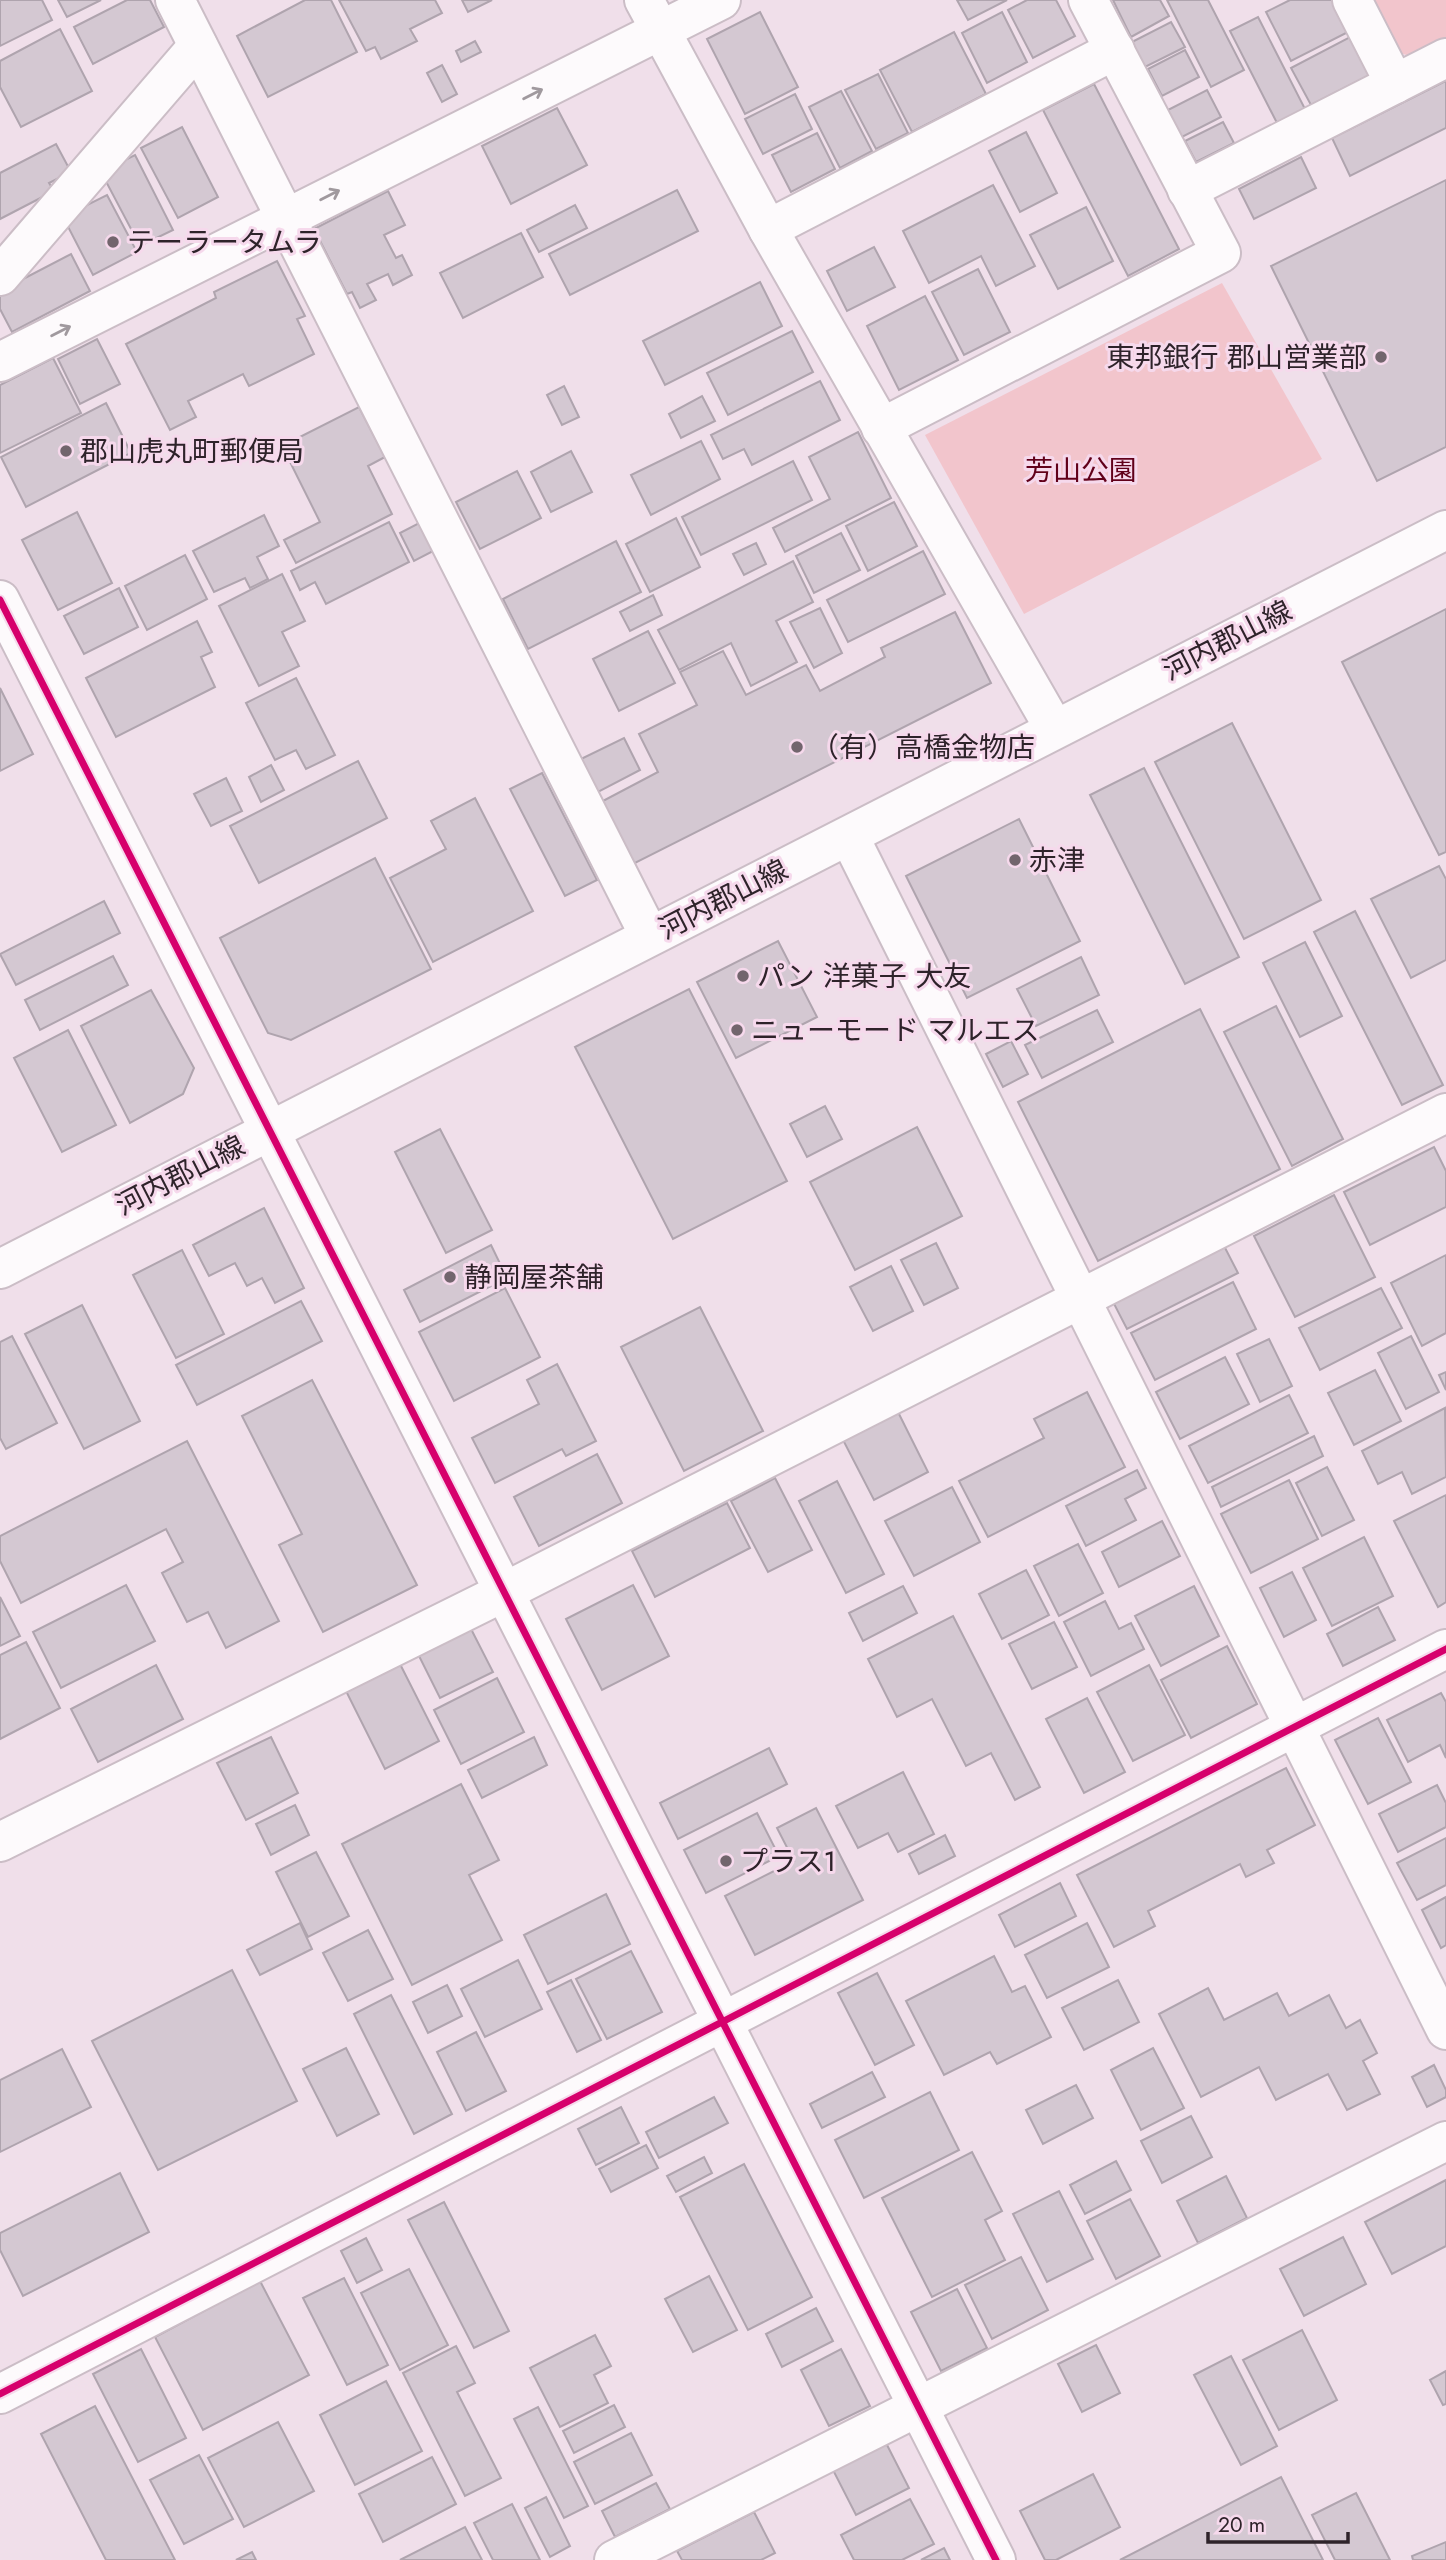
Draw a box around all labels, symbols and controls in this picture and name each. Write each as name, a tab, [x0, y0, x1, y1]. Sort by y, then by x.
one-way arrow	[522, 86, 543, 100]
one-way arrow	[319, 188, 340, 202]
place label: テーラータムラ	[127, 222, 322, 263]
marker: テーラータムラ	[105, 234, 121, 250]
one-way arrow	[50, 323, 71, 337]
place label: 東邦銀行 郡山営業部	[1107, 337, 1367, 378]
marker: 東邦銀行 郡山営業部	[1373, 349, 1389, 365]
place label: 郡山虎丸町郵便局	[80, 431, 304, 472]
marker: 郡山虎丸町郵便局	[58, 443, 74, 459]
park label: 芳山公園	[1025, 450, 1137, 491]
street label: 河内郡山線	[1156, 590, 1299, 690]
place label: （有）高橋金物店	[811, 727, 1035, 768]
marker: （有）高橋金物店	[789, 739, 805, 755]
place label: 赤津	[1029, 840, 1085, 881]
street label: 河内郡山線	[652, 849, 795, 949]
marker: 赤津	[1007, 852, 1023, 868]
place label: パン 洋菓子 大友	[757, 956, 971, 997]
marker: パン 洋菓子 大友	[735, 968, 751, 984]
place label: ニューモード マルエス	[751, 1010, 1039, 1051]
marker: ニューモード マルエス	[729, 1022, 745, 1038]
street label: 河内郡山線	[109, 1125, 252, 1225]
place label: 静岡屋茶舗	[464, 1257, 604, 1298]
marker: 静岡屋茶舗	[442, 1269, 458, 1285]
place label: プラス1	[740, 1841, 836, 1882]
marker: プラス1	[718, 1853, 734, 1869]
scale bar	[1208, 2500, 1348, 2544]
text: 20 m	[1218, 2510, 1265, 2540]

